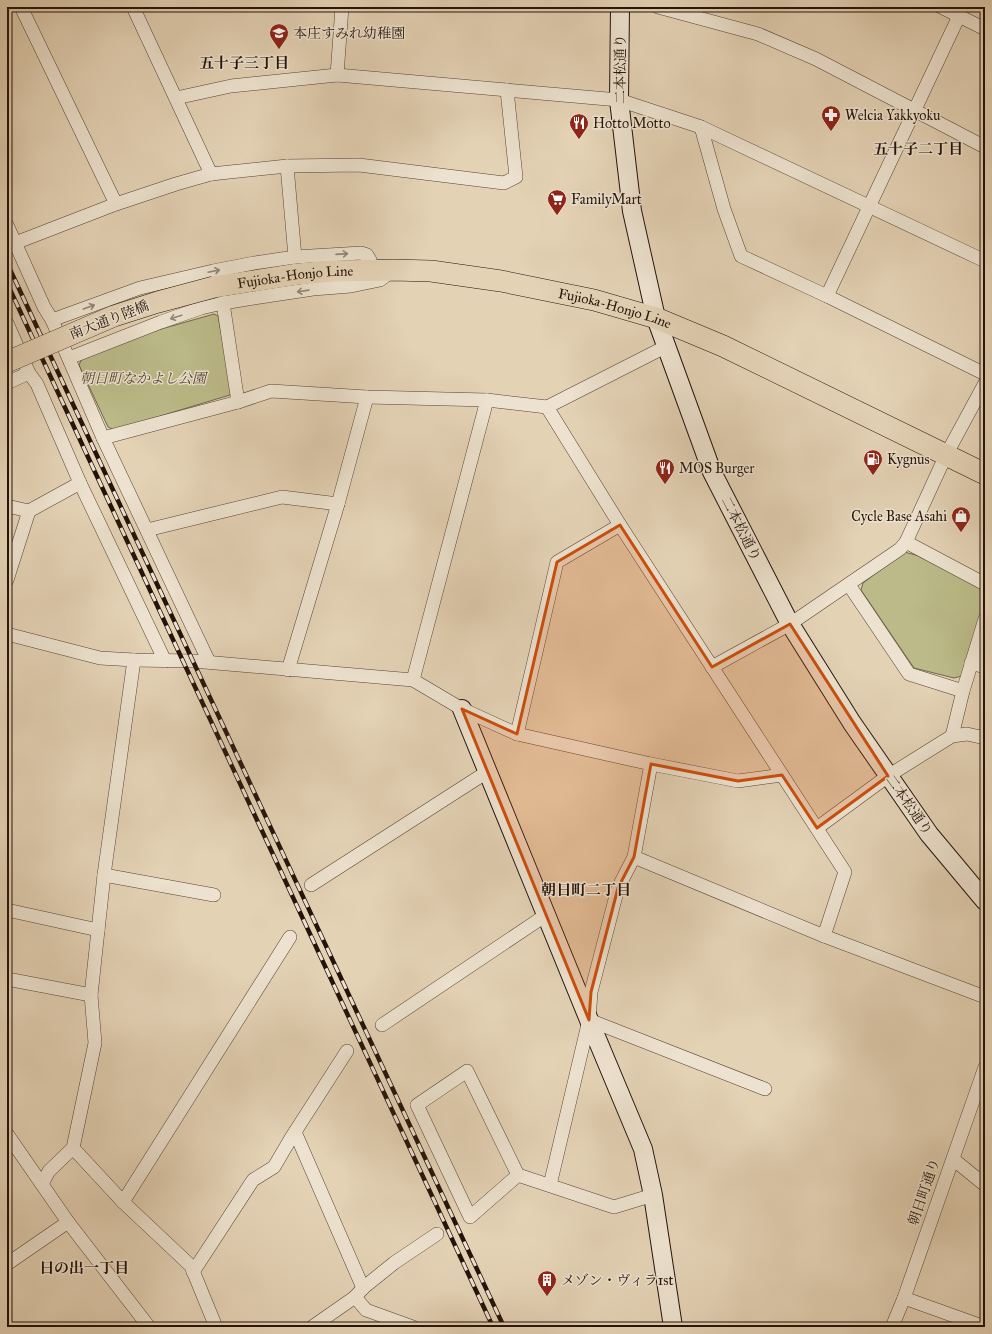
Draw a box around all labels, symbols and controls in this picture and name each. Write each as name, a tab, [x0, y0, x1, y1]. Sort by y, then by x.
school or university icon: 本庄すみれ幼稚園	[268, 22, 290, 50]
place label: 本庄すみれ幼稚園	[293, 25, 405, 42]
street label: 二本松通り	[612, 34, 629, 104]
district label: 五十子三丁目	[199, 54, 289, 72]
pharmacy icon: Welcia Yakkyoku	[820, 104, 842, 132]
place label: Welcia Yakkyoku	[845, 107, 941, 124]
restaurant icon: Hotto Motto	[568, 112, 590, 140]
place label: Hotto Motto	[593, 115, 671, 132]
district label: 五十子二丁目	[873, 140, 963, 158]
supermarket icon: FamilyMart	[546, 188, 568, 216]
place label: FamilyMart	[571, 191, 642, 208]
one-way arrow	[335, 251, 348, 258]
street label: Fujioka-Honjo Line	[236, 262, 354, 292]
one-way arrow	[207, 266, 220, 274]
street label: Fujioka-Honjo Line	[557, 284, 674, 332]
one-way arrow	[297, 287, 310, 295]
street label: 南大通り陸橋	[67, 297, 151, 343]
one-way arrow	[82, 303, 95, 310]
one-way arrow	[169, 314, 182, 321]
park label: 朝日町なかよし公園	[80, 370, 208, 387]
fuel station icon: Kygnus	[862, 448, 884, 476]
place label: Kygnus	[887, 451, 930, 468]
restaurant icon: MOS Burger	[654, 457, 676, 485]
place label: MOS Burger	[679, 460, 755, 477]
street label: 二本松通り	[718, 494, 764, 564]
shop icon: Cycle Base Asahi	[950, 505, 972, 533]
place label: Cycle Base Asahi	[851, 508, 947, 525]
street label: 二本松通り	[882, 771, 936, 839]
district label: 朝日町二丁目	[541, 881, 631, 899]
street label: 朝日町通り	[905, 1156, 943, 1228]
district label: 日の出一丁目	[39, 1259, 129, 1277]
building icon: メゾン・ヴィラ1st	[536, 1269, 558, 1297]
place label: メゾン・ヴィラ1st	[561, 1272, 673, 1289]

